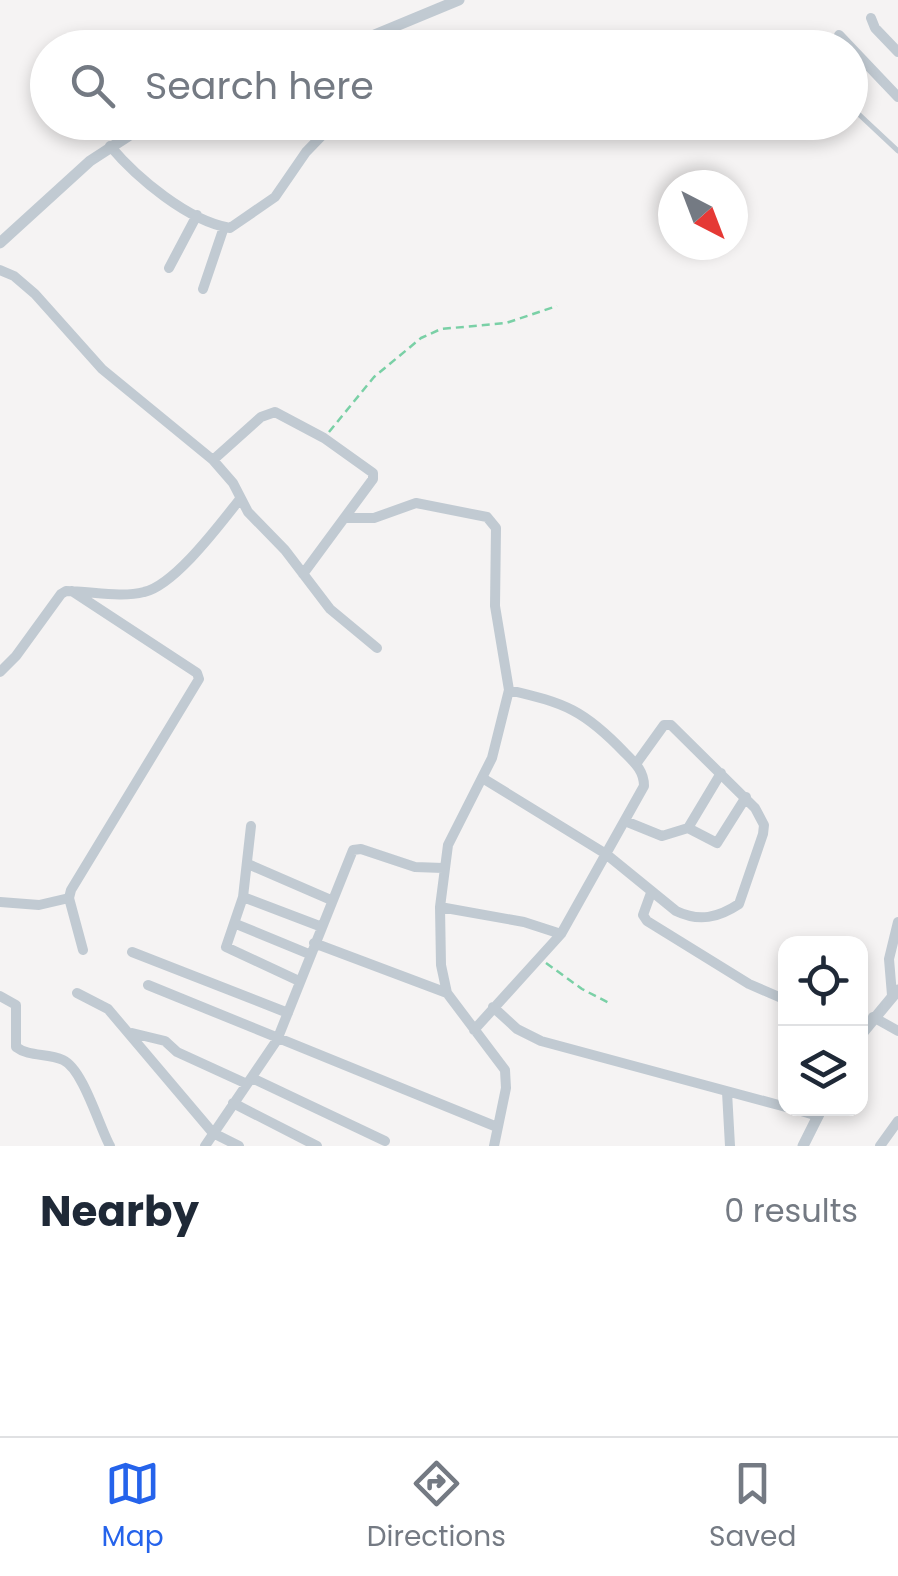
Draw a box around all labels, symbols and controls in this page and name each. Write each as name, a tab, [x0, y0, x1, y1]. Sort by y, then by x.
search box	[30, 30, 868, 140]
icon: search	[65, 58, 120, 113]
text: Search here	[145, 59, 374, 112]
north arrow	[658, 170, 748, 260]
map controls	[778, 936, 868, 1116]
button: locate	[778, 936, 868, 1026]
button: layers	[778, 1026, 868, 1116]
text: Nearby	[40, 1182, 199, 1241]
text: 0 results	[724, 1188, 858, 1233]
tab: Map	[102, 1456, 164, 1558]
tab: Directions	[367, 1456, 506, 1558]
tab: Saved	[709, 1456, 796, 1558]

